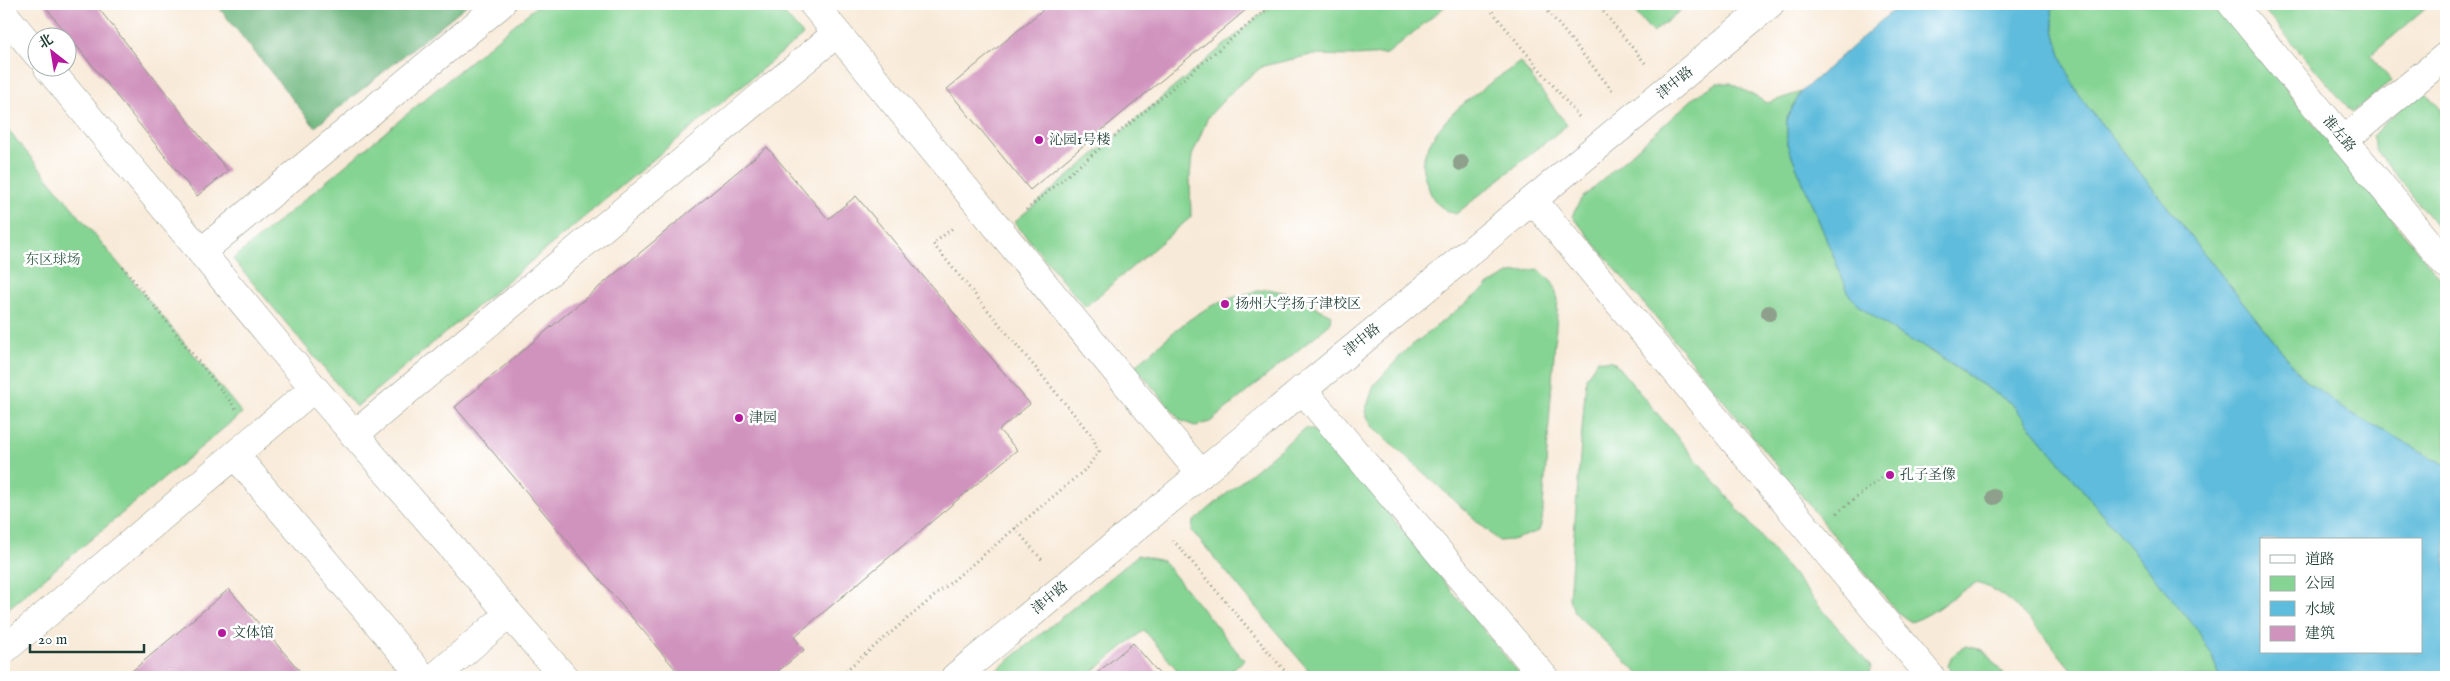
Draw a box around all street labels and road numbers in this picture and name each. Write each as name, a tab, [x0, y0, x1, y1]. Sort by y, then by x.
street label: 津中路	[1653, 63, 1697, 103]
street label: 淮左路	[2319, 112, 2359, 156]
street label: 津中路	[1340, 320, 1384, 360]
street label: 津中路	[1028, 578, 1072, 618]

